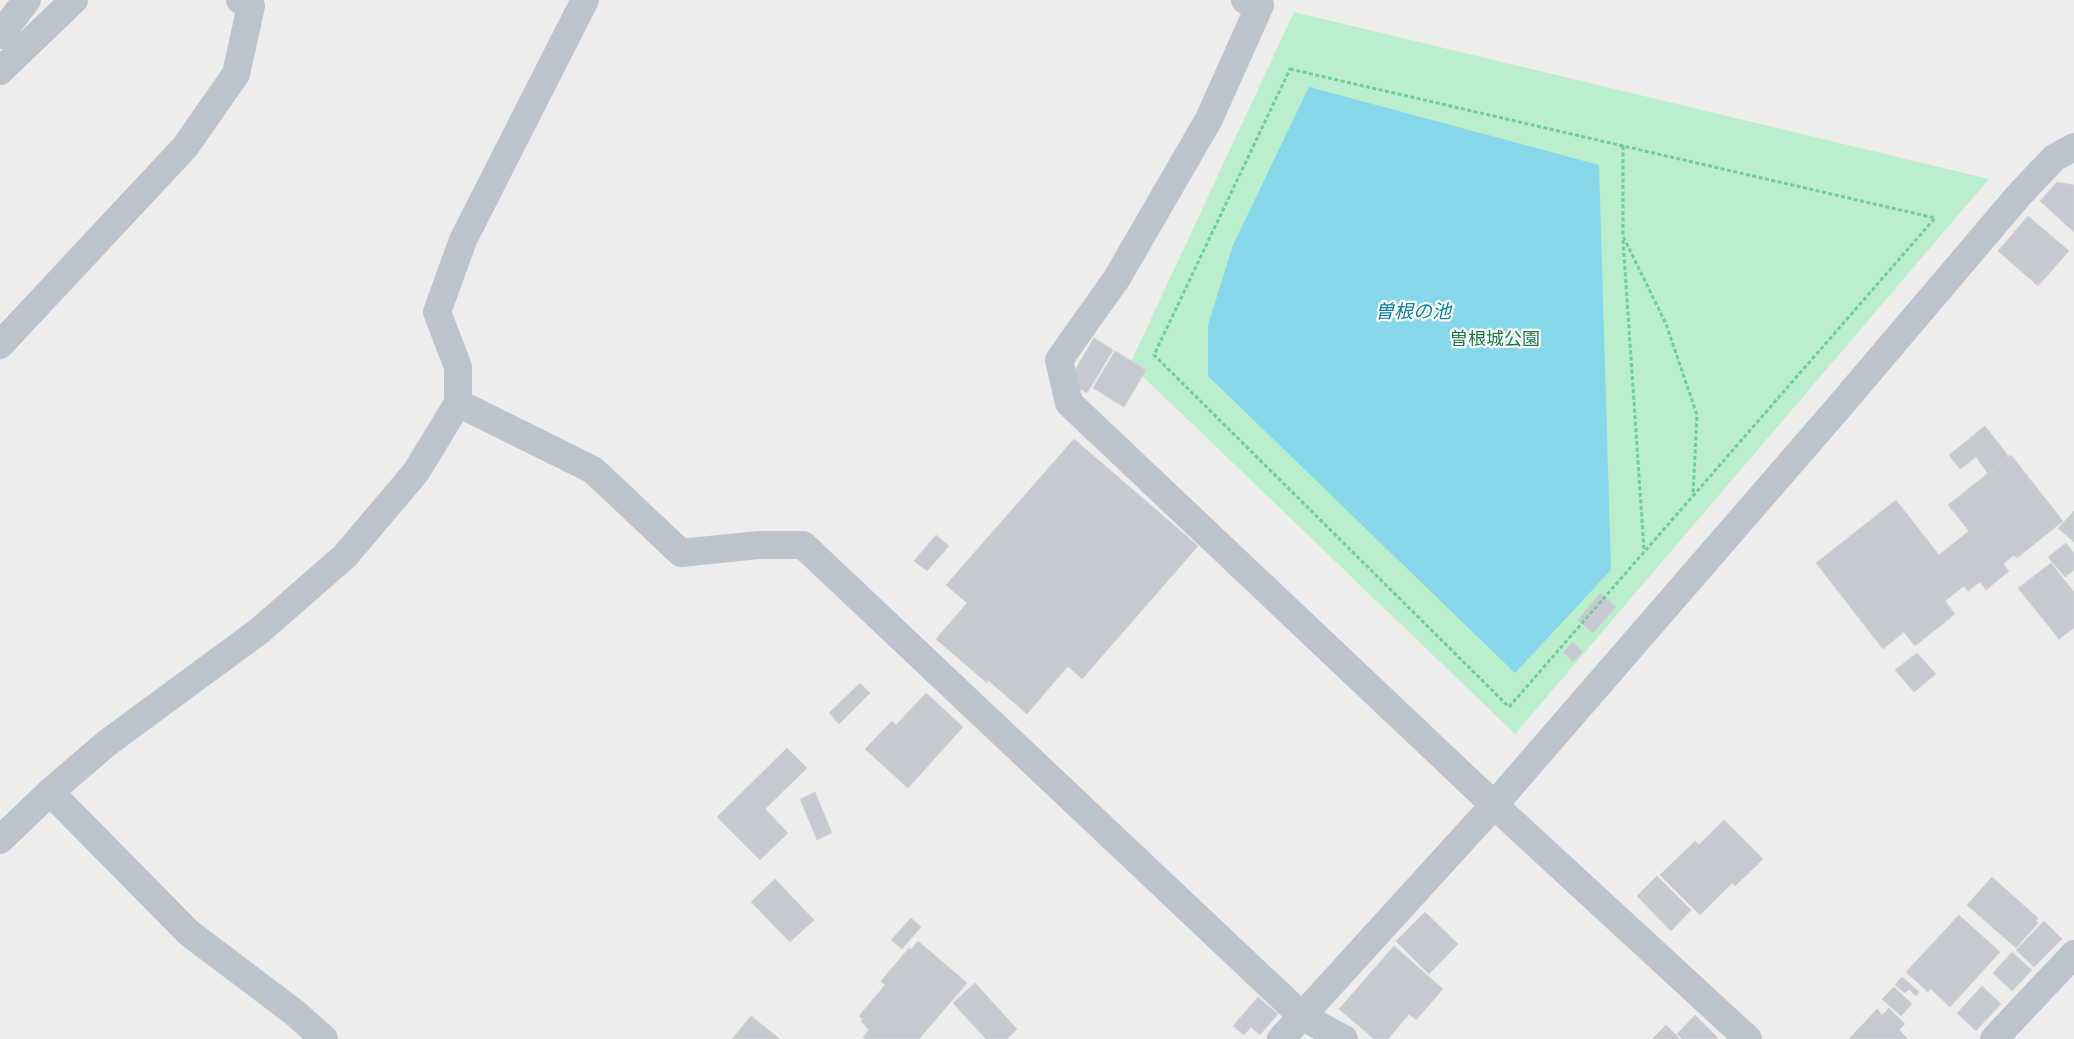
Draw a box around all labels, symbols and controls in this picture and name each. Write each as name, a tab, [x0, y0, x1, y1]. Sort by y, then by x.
water label: 曽根の池	[1375, 301, 1453, 323]
park label: 曽根城公園	[1450, 328, 1540, 350]

